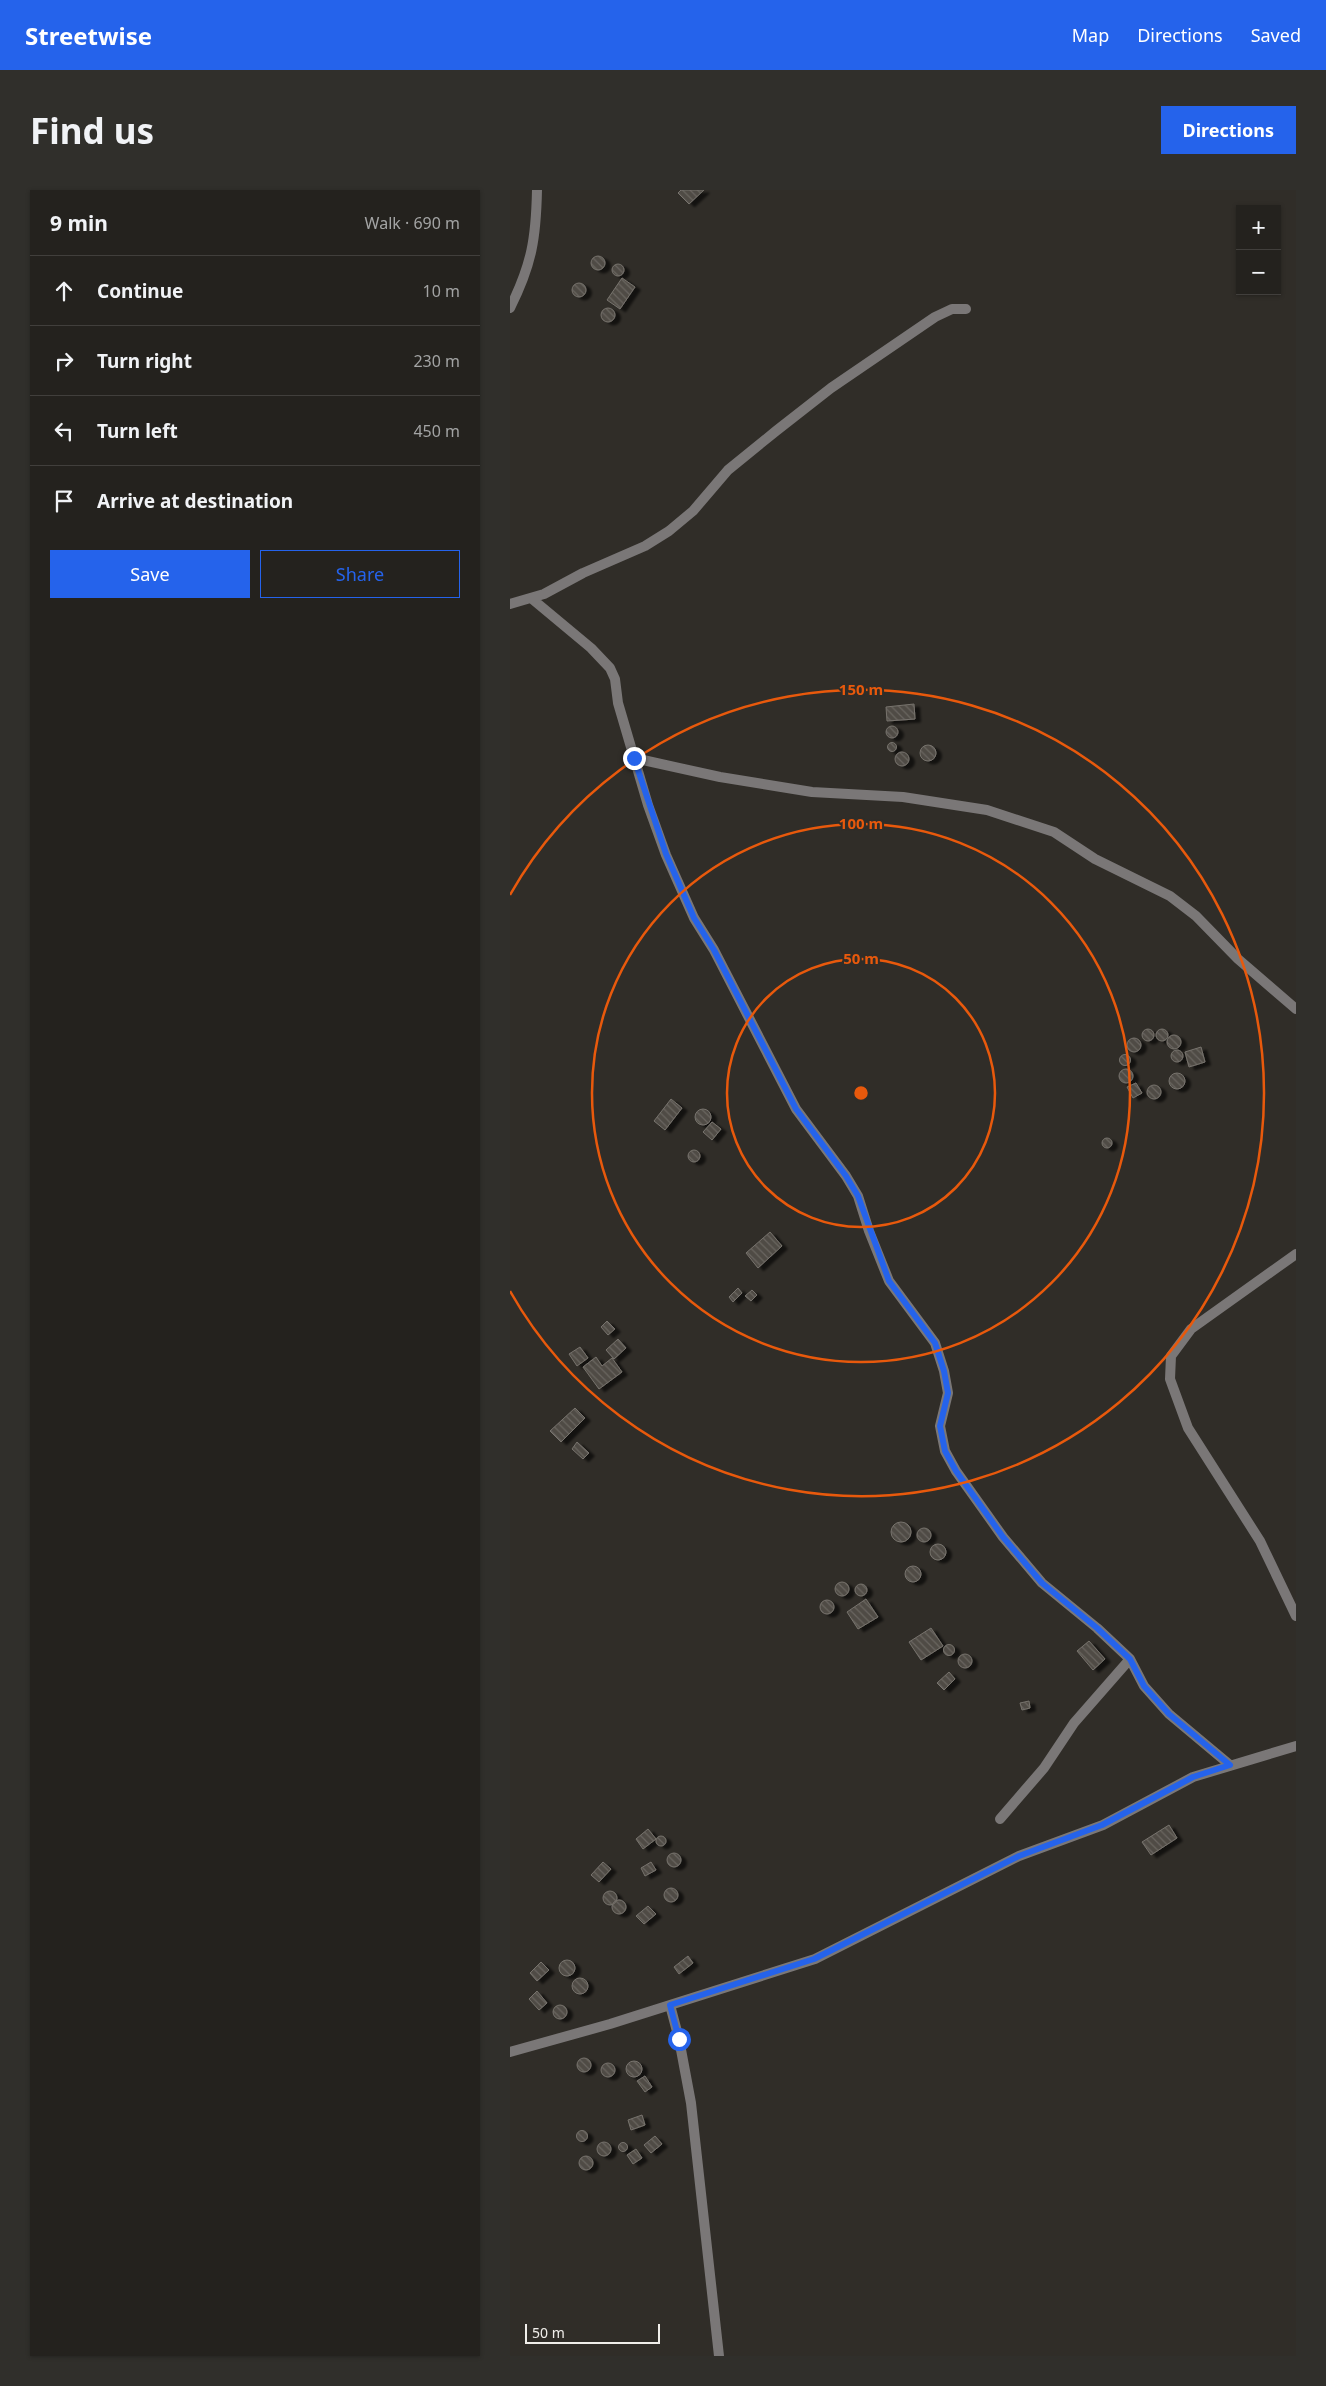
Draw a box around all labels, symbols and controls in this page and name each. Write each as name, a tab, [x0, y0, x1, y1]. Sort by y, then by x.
text: Streetwise	[25, 19, 152, 52]
text: Map	[1072, 23, 1109, 47]
text: Directions	[1137, 23, 1223, 47]
text: Saved	[1251, 23, 1301, 47]
button: Directions	[1161, 106, 1296, 154]
text: Find us	[30, 107, 154, 154]
map controls	[1236, 205, 1281, 295]
button: +	[1236, 205, 1281, 250]
text: 9 min	[50, 209, 108, 237]
text: Walk · 690 m	[365, 212, 460, 234]
button: −	[1236, 250, 1281, 295]
icon: ahead	[50, 277, 78, 305]
text: Continue	[97, 278, 183, 304]
text: 10 m	[423, 280, 460, 302]
icon: right	[50, 347, 78, 375]
text: Turn right	[97, 348, 192, 374]
text: 230 m	[413, 350, 460, 372]
icon: left	[50, 417, 78, 445]
text: Turn left	[97, 418, 178, 444]
text: 450 m	[413, 420, 460, 442]
icon: arrive	[50, 487, 78, 515]
text: Arrive at destination	[97, 488, 293, 514]
button: Save	[50, 550, 250, 598]
button: Share	[260, 550, 460, 598]
text: 150 m	[839, 679, 883, 699]
route end	[623, 747, 646, 770]
text: 100 m	[839, 813, 883, 833]
text: 50 m	[843, 948, 879, 968]
centre of rings	[852, 1084, 870, 1102]
route start	[668, 2028, 691, 2051]
scale bar	[525, 2321, 660, 2344]
text: 50 m	[532, 2323, 565, 2342]

